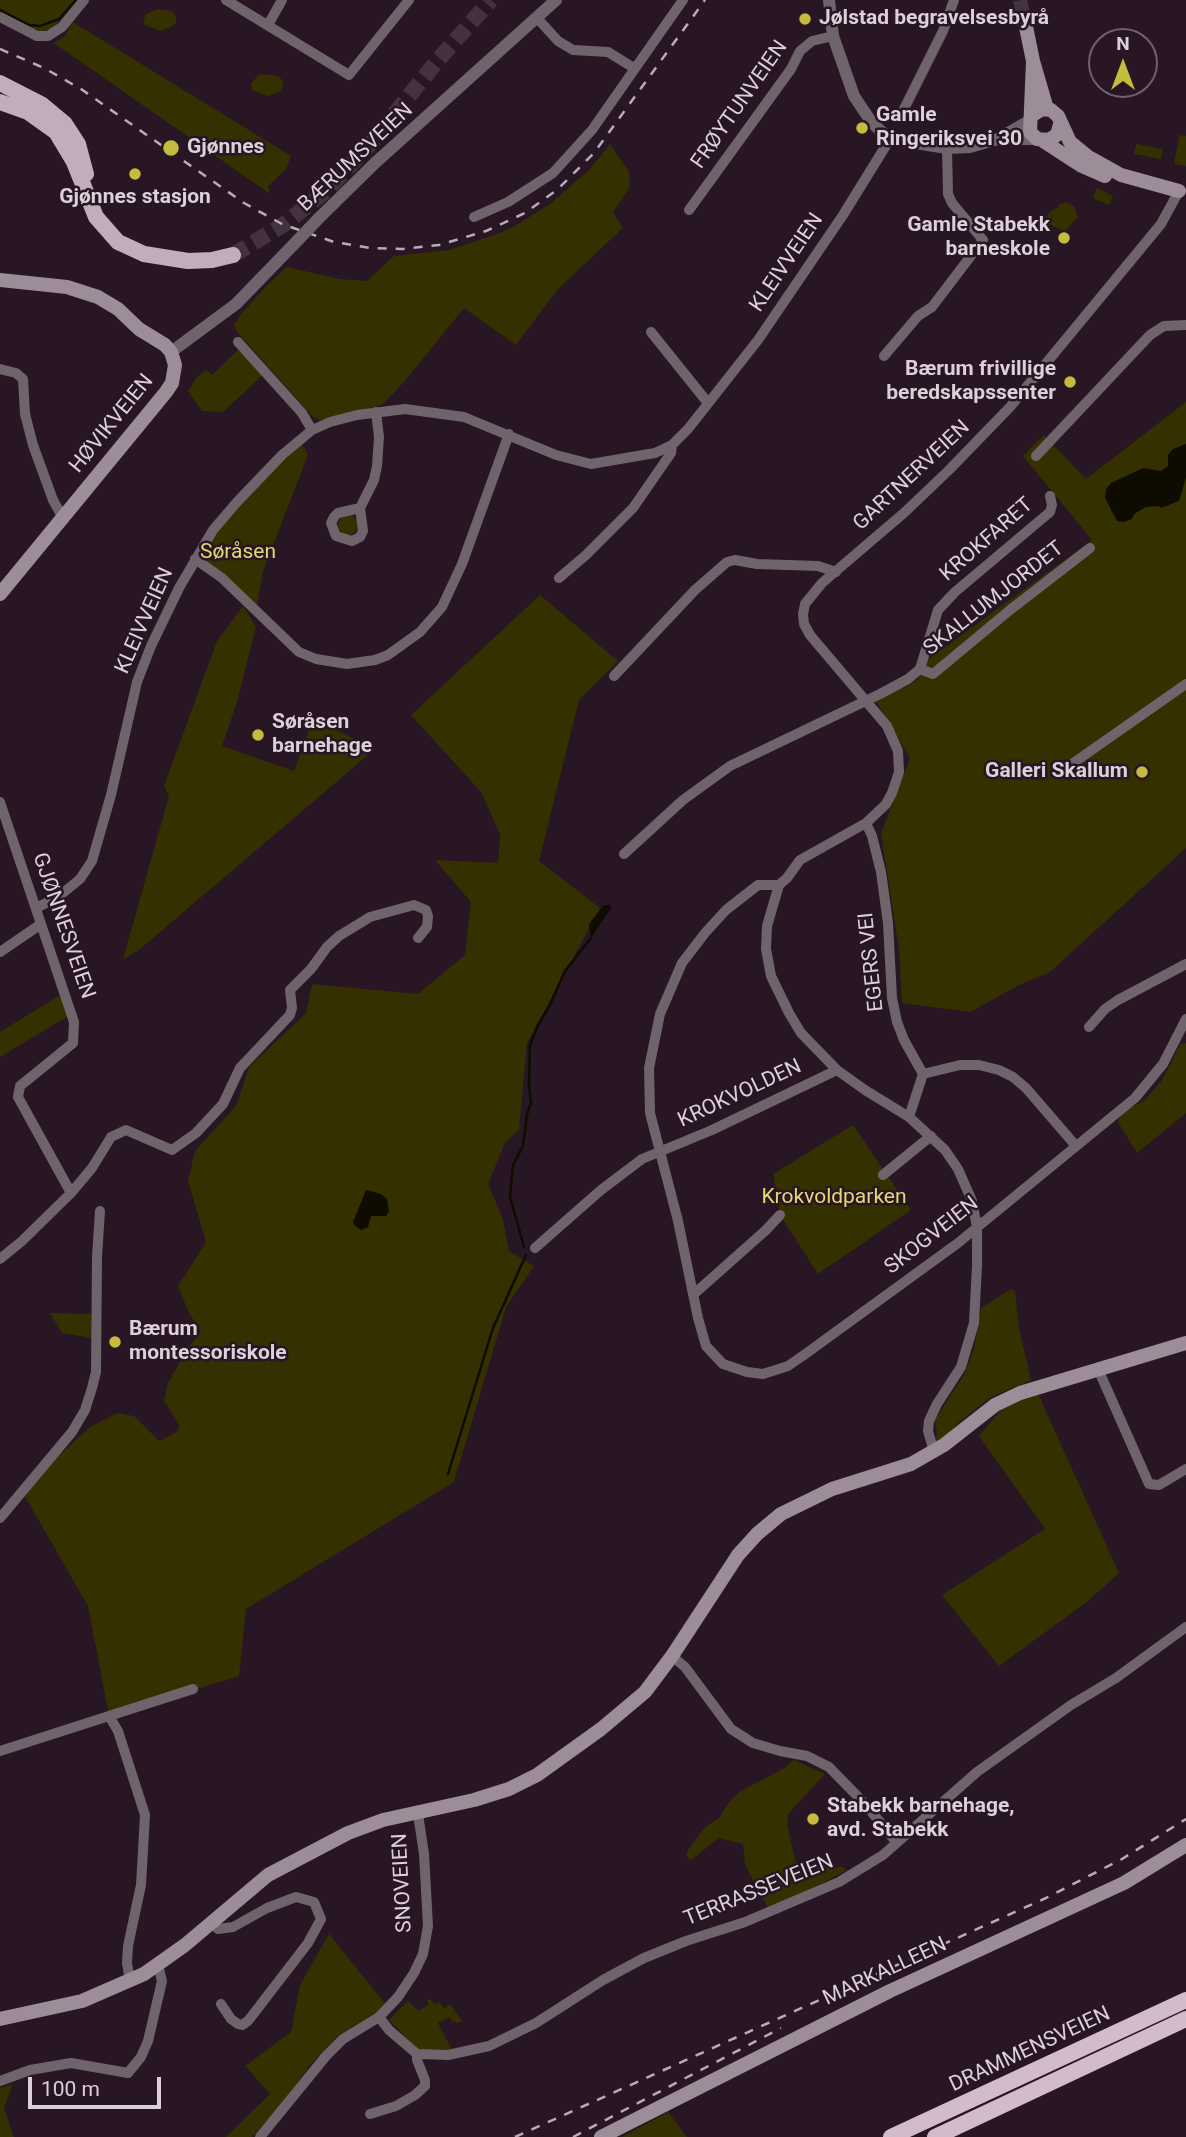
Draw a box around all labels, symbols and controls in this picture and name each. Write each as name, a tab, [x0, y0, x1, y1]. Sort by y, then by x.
place label: Jølstad begravelsesbyrå	[819, 6, 1049, 32]
marker: Jølstad begravelsesbyrå	[797, 11, 813, 27]
north arrow	[1088, 28, 1158, 98]
text: N	[1116, 32, 1130, 55]
street label: FRØYTUNVEIEN	[686, 36, 794, 174]
street label: BÆRUMSVEIEN	[293, 98, 419, 218]
place label: Gamle Ringeriksvei 30	[876, 103, 1022, 153]
marker: Gamle Ringeriksvei 30	[854, 120, 870, 136]
place label: Gjønnes	[187, 135, 264, 161]
marker: Gjønnes	[161, 138, 181, 158]
marker: Gjønnes stasjon	[127, 166, 143, 182]
place label: Gjønnes stasjon	[59, 185, 211, 211]
street label: KLEIVVEIEN	[745, 209, 829, 317]
place label: Gamle Stabekk barneskole	[907, 213, 1050, 263]
marker: Gamle Stabekk barneskole	[1056, 230, 1072, 246]
place label: Bærum frivillige beredskapssenter	[886, 357, 1056, 407]
street label: HØVIKVEIEN	[65, 370, 159, 478]
marker: Bærum frivillige beredskapssenter	[1062, 374, 1078, 390]
street label: GARTNERVEIEN	[848, 416, 976, 536]
street label: KROKFARET	[935, 493, 1039, 587]
street label: SKALLUMJORDET	[919, 536, 1069, 662]
park label: Søråsen	[200, 540, 276, 566]
street label: KLEIVVEIEN	[110, 564, 180, 678]
place label: Søråsen barnehage	[272, 710, 372, 760]
marker: Søråsen barnehage	[250, 727, 266, 743]
place label: Galleri Skallum	[985, 759, 1128, 785]
marker: Galleri Skallum	[1134, 764, 1150, 780]
street label: GJØNNESVEIEN	[26, 850, 100, 1002]
street label: EGERS VEI	[854, 911, 890, 1013]
street label: KROKVOLDEN	[674, 1054, 806, 1134]
park label: Krokvoldparken	[761, 1185, 907, 1211]
street label: SKOGVEIEN	[880, 1192, 984, 1280]
place label: Bærum montessoriskole	[129, 1317, 287, 1367]
marker: Bærum montessoriskole	[107, 1334, 123, 1350]
place label: Stabekk barnehage, avd. Stabekk	[827, 1794, 1014, 1844]
marker: Stabekk barnehage, avd. Stabekk	[805, 1811, 821, 1827]
street label: SNOVEIEN	[388, 1833, 418, 1933]
street label: TERRASSEVEIEN	[681, 1850, 837, 1932]
street label: MARKALLEEN	[819, 1932, 951, 2012]
street label: DRAMMENSVEIEN	[946, 2002, 1114, 2098]
scale bar	[32, 2064, 164, 2108]
text: 100 m	[41, 2077, 100, 2101]

